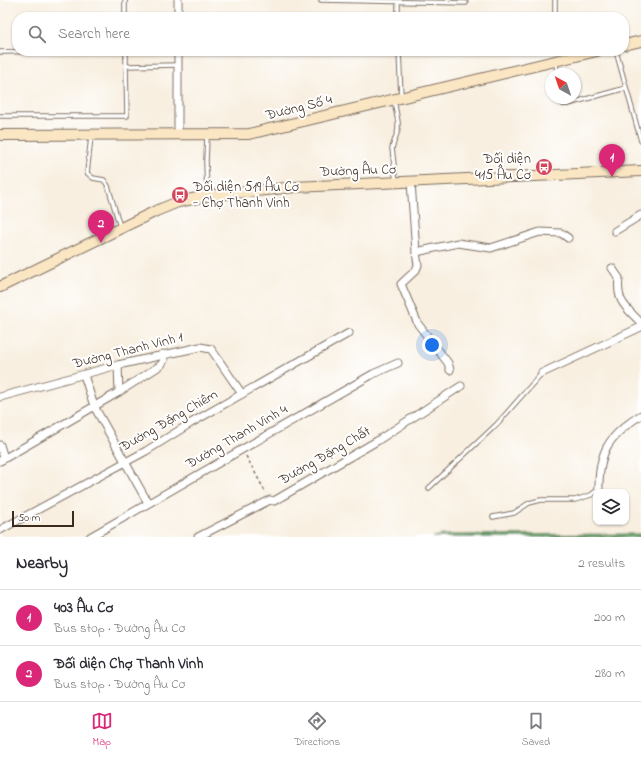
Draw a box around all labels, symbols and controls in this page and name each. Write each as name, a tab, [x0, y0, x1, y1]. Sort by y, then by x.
search box	[12, 12, 629, 56]
icon: search	[26, 23, 48, 45]
text: Search here	[58, 23, 130, 45]
north arrow	[545, 68, 581, 104]
street label: Đường Số 4	[263, 90, 335, 128]
pin: 1	[599, 144, 625, 177]
place label: Đối diện 415 Âu Cơ	[475, 149, 531, 186]
bus stop icon: Đối diện 415 Âu Cơ	[534, 157, 554, 177]
street label: Đường Âu Cơ	[318, 158, 397, 184]
place label: Đối diện 519 Âu Cơ - Chợ Thanh Vinh	[192, 176, 299, 214]
bus stop icon: Đối diện 519 Âu Cơ - Chợ Thanh Vinh	[170, 185, 190, 205]
pin: 2	[88, 210, 114, 243]
street label: Đường Thanh Vinh 1	[70, 327, 186, 376]
your location	[422, 335, 442, 355]
street label: Đường Đặng Chiêm	[115, 384, 223, 459]
street label: Đường Thanh Vinh 4	[181, 399, 292, 476]
street label: Đường Đặng Chất	[274, 421, 376, 492]
map controls	[593, 489, 629, 525]
button: layers	[593, 489, 629, 525]
scale bar	[12, 509, 74, 528]
text: 50 m	[18, 510, 40, 526]
text: Nearby	[16, 551, 68, 576]
text: 2 results	[578, 554, 625, 573]
text: 403 Âu Cơ	[54, 597, 113, 619]
text: 1	[27, 608, 31, 627]
text: 200 m	[594, 608, 625, 627]
text: Bus stop · Đường Âu Cơ	[54, 619, 185, 638]
text: Đối diện Chợ Thanh Vinh	[54, 653, 203, 675]
text: 2	[26, 664, 32, 683]
text: 280 m	[595, 664, 625, 683]
text: Bus stop · Đường Âu Cơ	[54, 675, 185, 694]
tab: Map	[91, 710, 113, 750]
tab: Directions	[294, 710, 340, 750]
tab: Saved	[522, 710, 550, 750]

